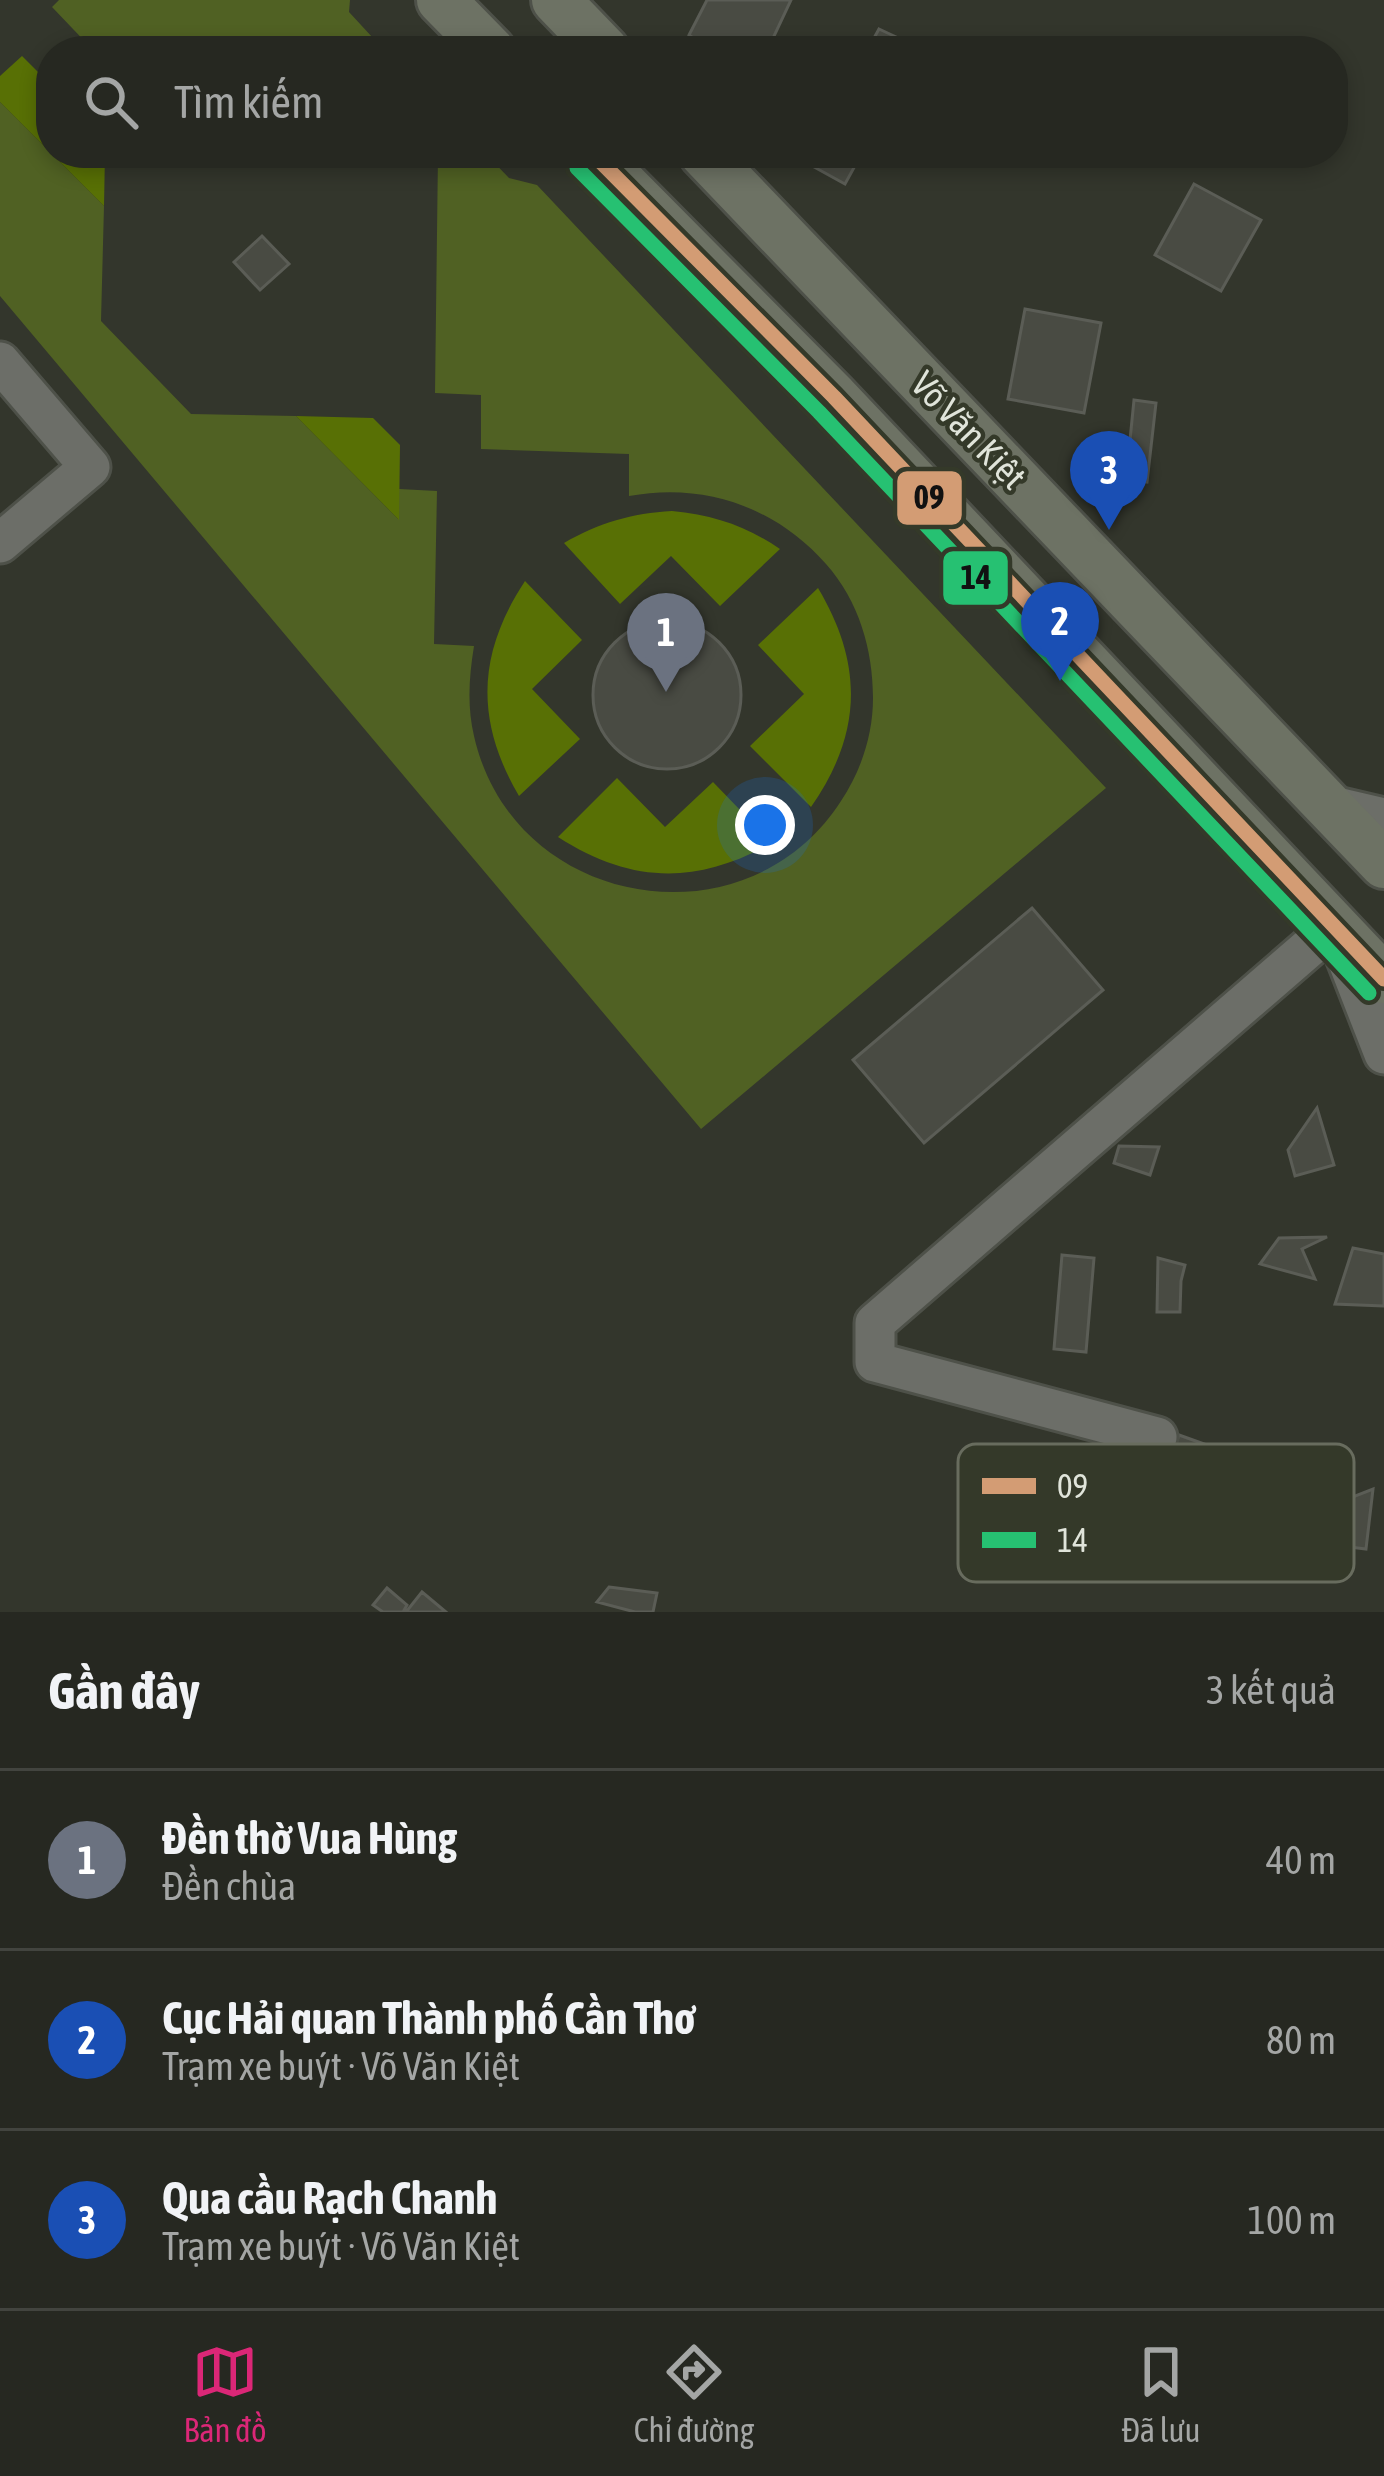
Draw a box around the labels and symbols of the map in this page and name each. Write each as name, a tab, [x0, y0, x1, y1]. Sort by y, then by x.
street label: Võ Văn Kiệt	[903, 363, 1035, 497]
pin: 3	[1070, 431, 1148, 530]
line badge: 09	[895, 469, 964, 527]
text: 09	[913, 478, 945, 516]
line badge: 14	[941, 549, 1010, 607]
text: 14	[960, 558, 992, 596]
pin: 2	[1021, 582, 1099, 681]
pin: 1	[627, 593, 705, 692]
your location	[735, 795, 795, 855]
legend	[958, 1444, 1354, 1582]
text: 09	[1057, 1467, 1088, 1505]
text: 14	[1057, 1521, 1088, 1559]

